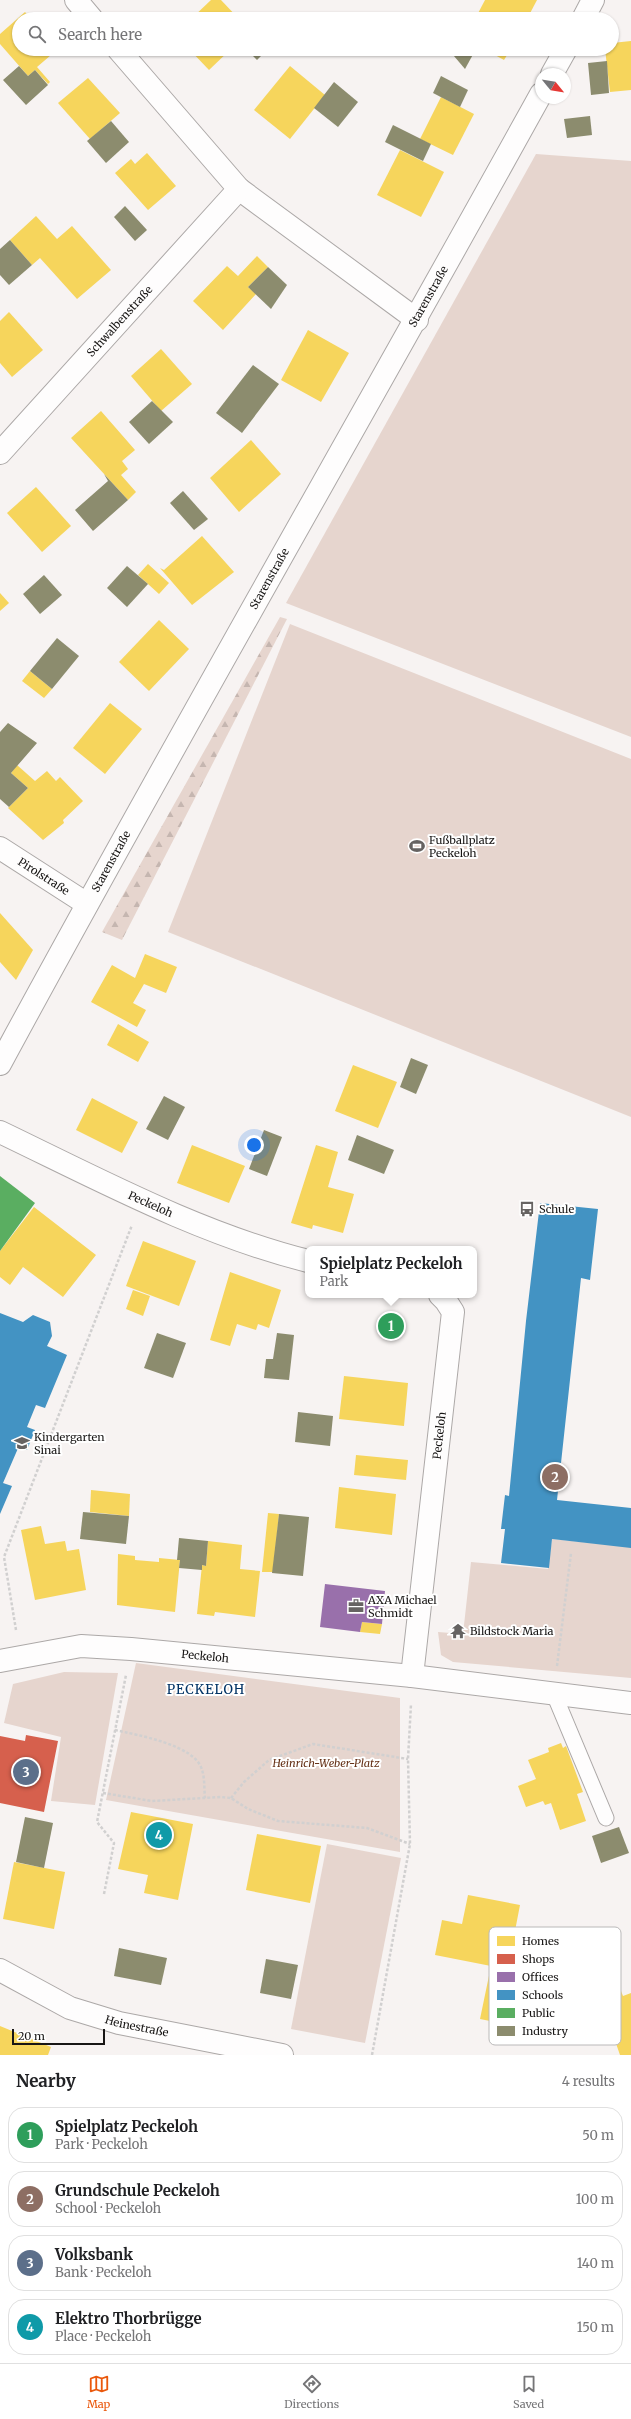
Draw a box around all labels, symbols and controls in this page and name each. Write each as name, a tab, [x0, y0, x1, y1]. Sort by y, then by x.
search box	[12, 12, 619, 56]
icon: search	[26, 23, 48, 45]
text: Search here	[58, 25, 142, 44]
north arrow	[535, 68, 571, 104]
street label: Starenstraße	[405, 263, 451, 329]
street label: Schwalbenstraße	[84, 282, 155, 360]
street label: Starenstraße	[246, 545, 292, 612]
street label: Starenstraße	[88, 828, 134, 895]
place label: Fußballplatz Peckeloh	[429, 833, 495, 860]
sports icon: Fußballplatz Peckeloh	[408, 837, 426, 855]
street label: Pirolstraße	[15, 854, 72, 898]
your location	[244, 1135, 264, 1155]
street label: Peckeloh	[126, 1188, 176, 1220]
bus stop icon: Schule	[518, 1200, 536, 1218]
place label: Schule	[539, 1202, 574, 1216]
popup	[305, 1246, 477, 1298]
text: Spielplatz Peckeloh	[319, 1254, 463, 1273]
text: Park	[319, 1273, 348, 1290]
pin: 1	[378, 1311, 404, 1341]
street label: Peckeloh	[429, 1410, 449, 1460]
place label: Kindergarten Sinai	[34, 1430, 105, 1457]
school or university icon: Kindergarten Sinai	[13, 1434, 31, 1452]
pin: 2	[542, 1462, 568, 1492]
place label: AXA Michael Schmidt	[367, 1593, 437, 1620]
office icon: AXA Michael Schmidt	[347, 1597, 365, 1615]
temple icon: Bildstock Maria	[449, 1622, 467, 1640]
place label: Bildstock Maria	[470, 1624, 553, 1638]
street label: Peckeloh	[181, 1647, 230, 1665]
district label: PECKELOH	[167, 1681, 245, 1698]
park label: Heinrich-Weber-Platz	[271, 1756, 380, 1770]
pin: 3	[13, 1757, 39, 1787]
pin: 4	[146, 1820, 172, 1850]
legend	[489, 1927, 621, 2045]
text: Homes	[522, 1934, 559, 1948]
text: Shops	[522, 1952, 554, 1966]
text: Offices	[522, 1970, 559, 1984]
text: Schools	[522, 1988, 563, 2002]
text: Public	[522, 2006, 555, 2020]
street label: Heinestraße	[103, 2012, 170, 2040]
text: Industry	[522, 2024, 569, 2038]
scale bar	[12, 2027, 105, 2046]
text: 20 m	[18, 2029, 45, 2043]
text: Nearby	[16, 2070, 76, 2092]
text: 4 results	[562, 2073, 615, 2090]
text: Spielplatz Peckeloh	[55, 2117, 198, 2136]
text: 1	[27, 2127, 33, 2144]
text: 50 m	[582, 2127, 614, 2144]
text: Park · Peckeloh	[55, 2136, 148, 2153]
text: Grundschule Peckeloh	[55, 2181, 220, 2200]
text: 2	[26, 2191, 34, 2208]
text: 100 m	[576, 2191, 614, 2208]
text: School · Peckeloh	[55, 2200, 161, 2217]
text: Volksbank	[55, 2245, 133, 2264]
text: 3	[26, 2255, 34, 2272]
text: 140 m	[577, 2255, 614, 2272]
text: Bank · Peckeloh	[55, 2264, 152, 2281]
text: Elektro Thorbrügge	[55, 2309, 202, 2328]
text: 4	[26, 2319, 34, 2336]
text: 150 m	[577, 2319, 614, 2336]
text: Place · Peckeloh	[55, 2328, 151, 2345]
tab: Map	[87, 2373, 110, 2411]
tab: Directions	[284, 2373, 339, 2411]
tab: Saved	[513, 2373, 544, 2411]

